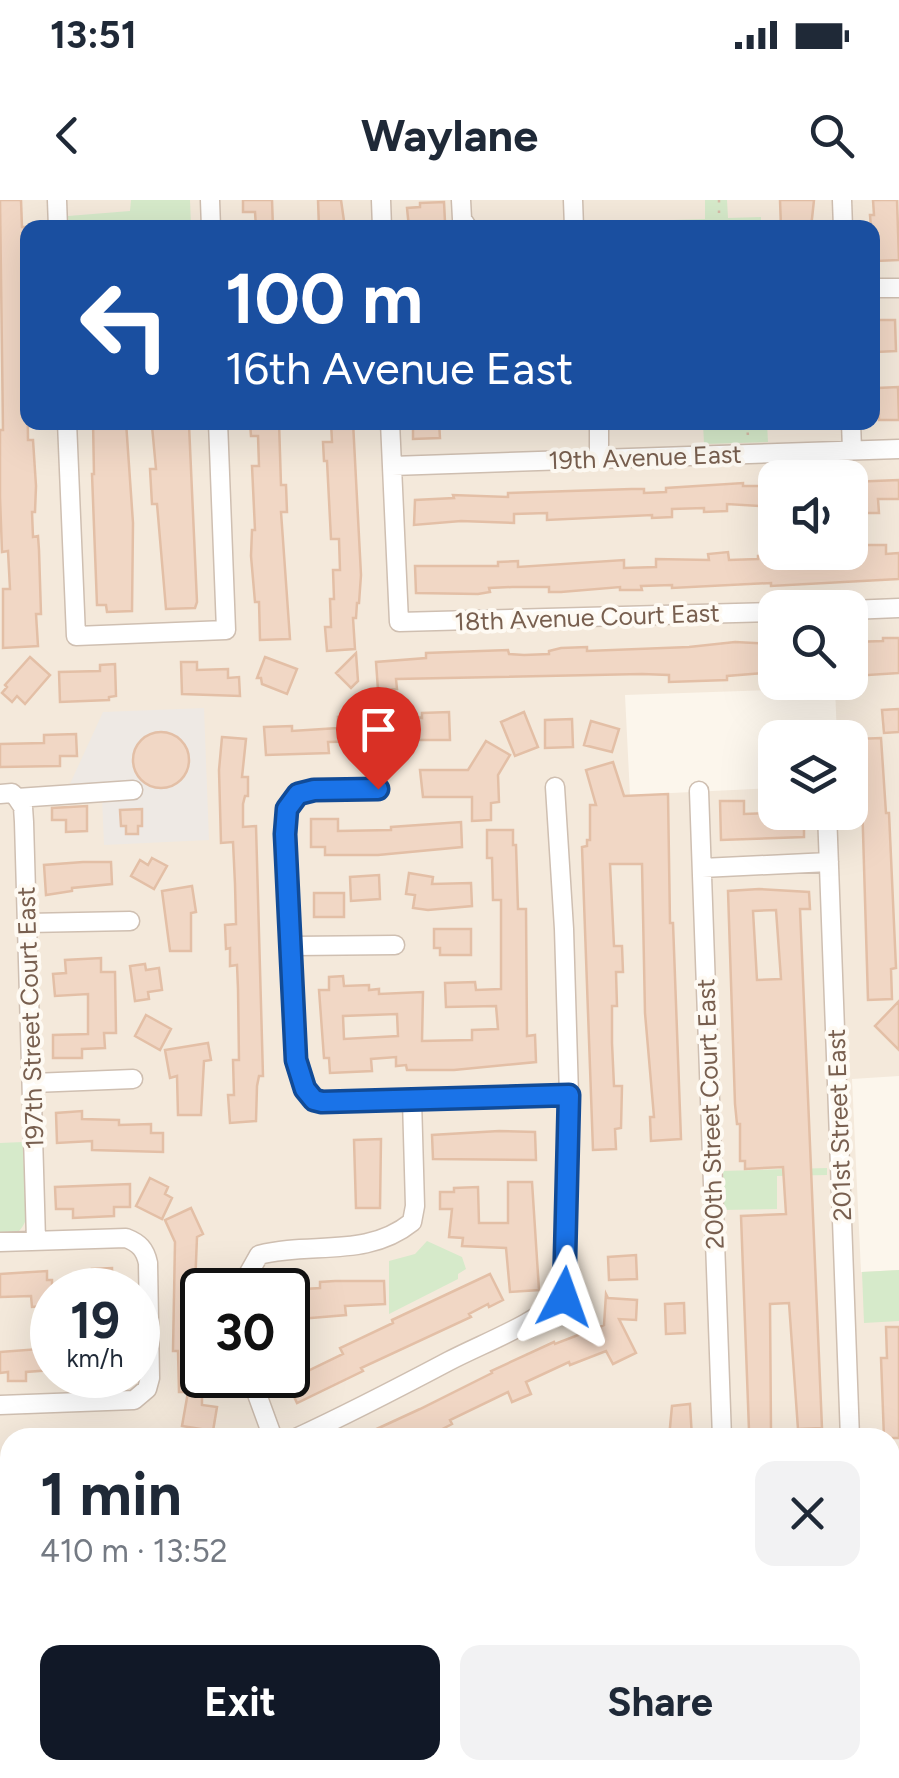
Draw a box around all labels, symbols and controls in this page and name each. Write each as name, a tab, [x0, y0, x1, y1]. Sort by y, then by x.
text: 13:51	[50, 12, 137, 58]
icon: back	[40, 108, 95, 163]
text: Waylane	[361, 108, 538, 162]
icon: search	[804, 108, 859, 163]
text: 100 m	[225, 256, 423, 341]
icon: left	[60, 260, 190, 390]
text: 16th Avenue East	[225, 341, 573, 395]
street label: 19th Avenue East	[548, 439, 742, 475]
map controls	[758, 460, 868, 830]
button: sound	[758, 460, 868, 570]
button: search	[758, 590, 868, 700]
street label: 18th Avenue Court East	[454, 597, 720, 637]
pin	[336, 687, 421, 790]
icon: arrive	[351, 702, 406, 757]
button: layers	[758, 720, 868, 830]
street label: 197th Street Court East	[10, 886, 50, 1150]
street label: 200th Street Court East	[690, 978, 730, 1250]
street label: 201st Street East	[821, 1028, 857, 1222]
position arrow	[512, 1245, 616, 1349]
speed limit sign: 30	[180, 1268, 310, 1398]
text: 19	[70, 1290, 120, 1351]
text: km/h	[66, 1343, 124, 1373]
text: 1 min	[40, 1458, 182, 1530]
button: close	[755, 1461, 860, 1566]
text: 410 m · 13:52	[40, 1532, 228, 1570]
button: Exit	[40, 1645, 440, 1760]
button: Share	[460, 1645, 860, 1760]

